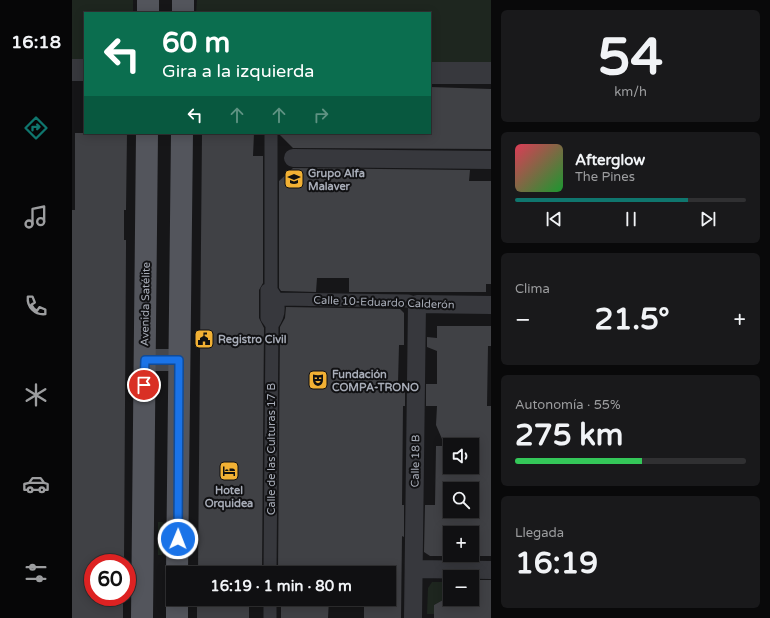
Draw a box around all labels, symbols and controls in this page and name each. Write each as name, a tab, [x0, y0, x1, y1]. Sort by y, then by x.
text: 60 m	[162, 26, 230, 60]
text: 54	[598, 26, 663, 89]
icon: left	[96, 28, 148, 80]
text: 16:18	[11, 31, 61, 53]
text: Gira a la izquierda	[162, 60, 314, 82]
text: km/h	[614, 84, 647, 100]
icon: left	[184, 104, 206, 126]
icon: ahead	[226, 104, 248, 126]
icon: ahead	[268, 104, 290, 126]
icon: right	[310, 104, 332, 126]
icon: directions	[22, 114, 50, 142]
text: Afterglow	[575, 151, 645, 169]
place label: Grupo Alfa Malaver	[308, 167, 365, 193]
school or university icon: Grupo Alfa Malaver	[283, 168, 305, 190]
text: The Pines	[575, 169, 635, 185]
icon: music	[22, 203, 50, 231]
icon: previous	[543, 208, 565, 230]
icon: pause	[620, 208, 642, 230]
icon: next	[697, 208, 719, 230]
street label: Avenida Satélite	[138, 262, 153, 346]
text: Clima	[515, 281, 550, 297]
icon: phone	[22, 292, 50, 320]
street label: Calle 10-Eduardo Calderón	[313, 294, 455, 311]
text: 21.5°	[595, 301, 670, 338]
text: −	[515, 307, 531, 333]
text: +	[734, 307, 746, 333]
public building icon: Registro Civil	[193, 328, 215, 350]
place label: Registro Civil	[218, 333, 287, 347]
pin	[127, 368, 161, 402]
place label: Fundación COMPA-TRONO	[332, 368, 419, 394]
theatre icon: Fundación COMPA-TRONO	[307, 369, 329, 391]
icon: arrive	[133, 374, 155, 396]
icon: climate	[22, 381, 50, 409]
street label: Calle de las Culturas 17 B	[265, 383, 278, 515]
text: Autonomía · 55%	[515, 397, 621, 413]
text: 275 km	[515, 417, 623, 454]
street label: Calle 18 B	[409, 434, 422, 487]
map controls	[443, 438, 479, 606]
button: sound	[443, 438, 479, 474]
hotel icon: Hotel Orquidea	[218, 460, 240, 482]
icon: car	[22, 470, 50, 498]
button: search	[443, 482, 479, 518]
place label: Hotel Orquidea	[205, 484, 253, 511]
position arrow	[157, 518, 199, 560]
text: Llegada	[515, 525, 564, 541]
button: +	[443, 526, 479, 562]
text: 16:19	[515, 545, 598, 582]
speed limit sign: 60	[84, 554, 136, 606]
icon: filters	[22, 559, 50, 587]
button: −	[443, 570, 479, 606]
text: 16:19 · 1 min · 80 m	[210, 577, 352, 595]

